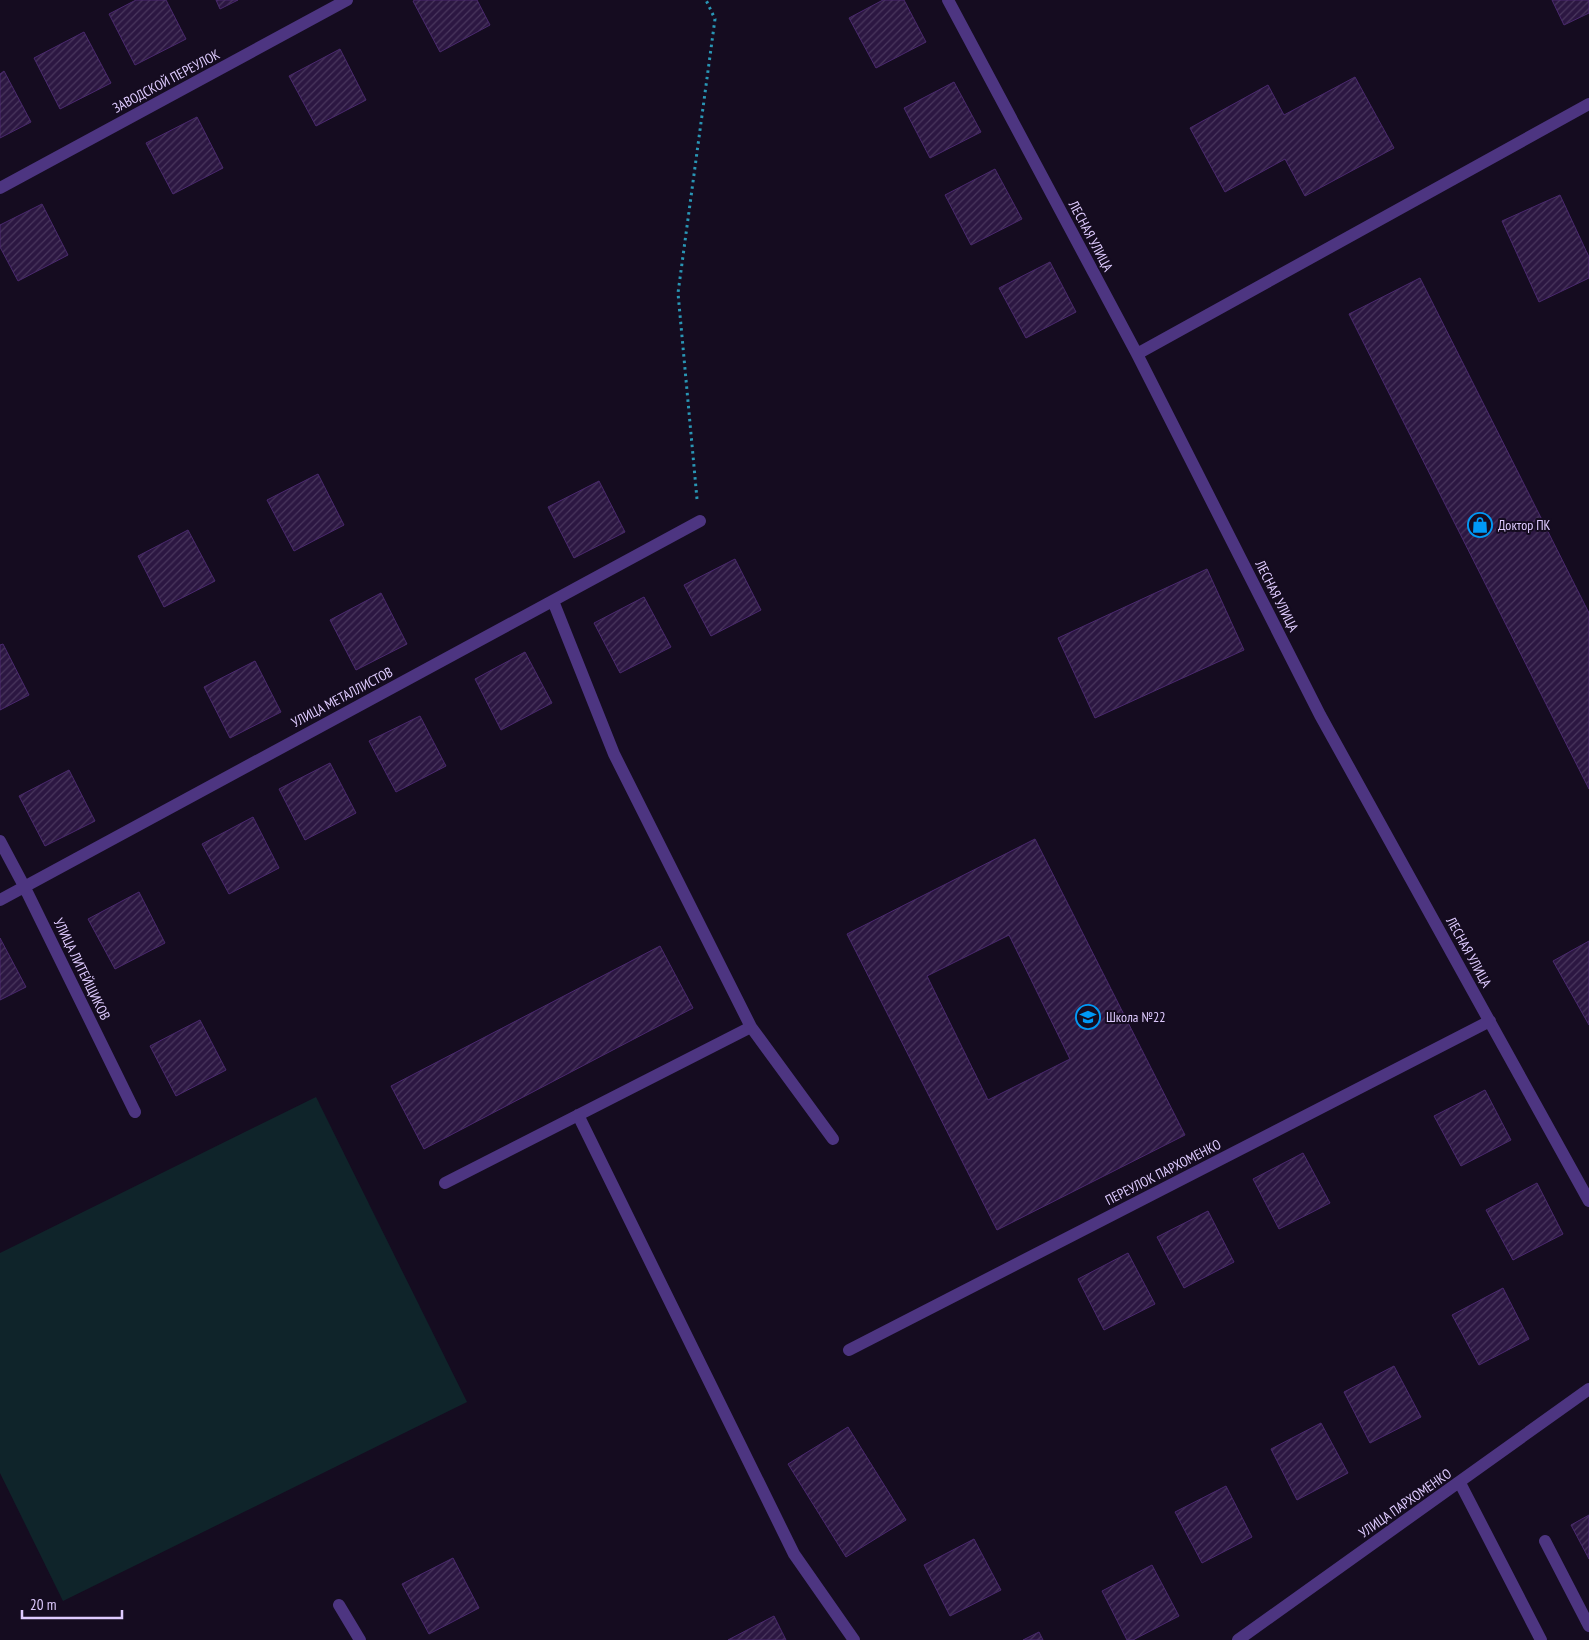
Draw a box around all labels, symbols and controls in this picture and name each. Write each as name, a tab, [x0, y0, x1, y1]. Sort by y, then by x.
street label: ЗАВОДСКОЙ ПЕРЕУЛОК	[109, 45, 223, 117]
street label: ЛЕСНАЯ УЛИЦА	[1064, 197, 1117, 275]
shop icon: Доктор ПК	[1467, 512, 1493, 538]
place label: Доктор ПК	[1498, 516, 1551, 534]
street label: ЛЕСНАЯ УЛИЦА	[1251, 556, 1303, 635]
street label: УЛИЦА МЕТАЛЛИСТОВ	[288, 663, 396, 731]
street label: ЛЕСНАЯ УЛИЦА	[1442, 913, 1496, 991]
street label: УЛИЦА ЛИТЕЙЩИКОВ	[50, 915, 114, 1023]
school or university icon: Школа №22	[1075, 1004, 1101, 1030]
place label: Школа №22	[1106, 1008, 1166, 1026]
street label: ПЕРЕУЛОК ПАРХОМЕНКО	[1102, 1135, 1224, 1209]
street label: УЛИЦА ПАРХОМЕНКО	[1355, 1464, 1455, 1542]
scale bar	[22, 1588, 122, 1620]
text: 20 m	[30, 1595, 56, 1614]

